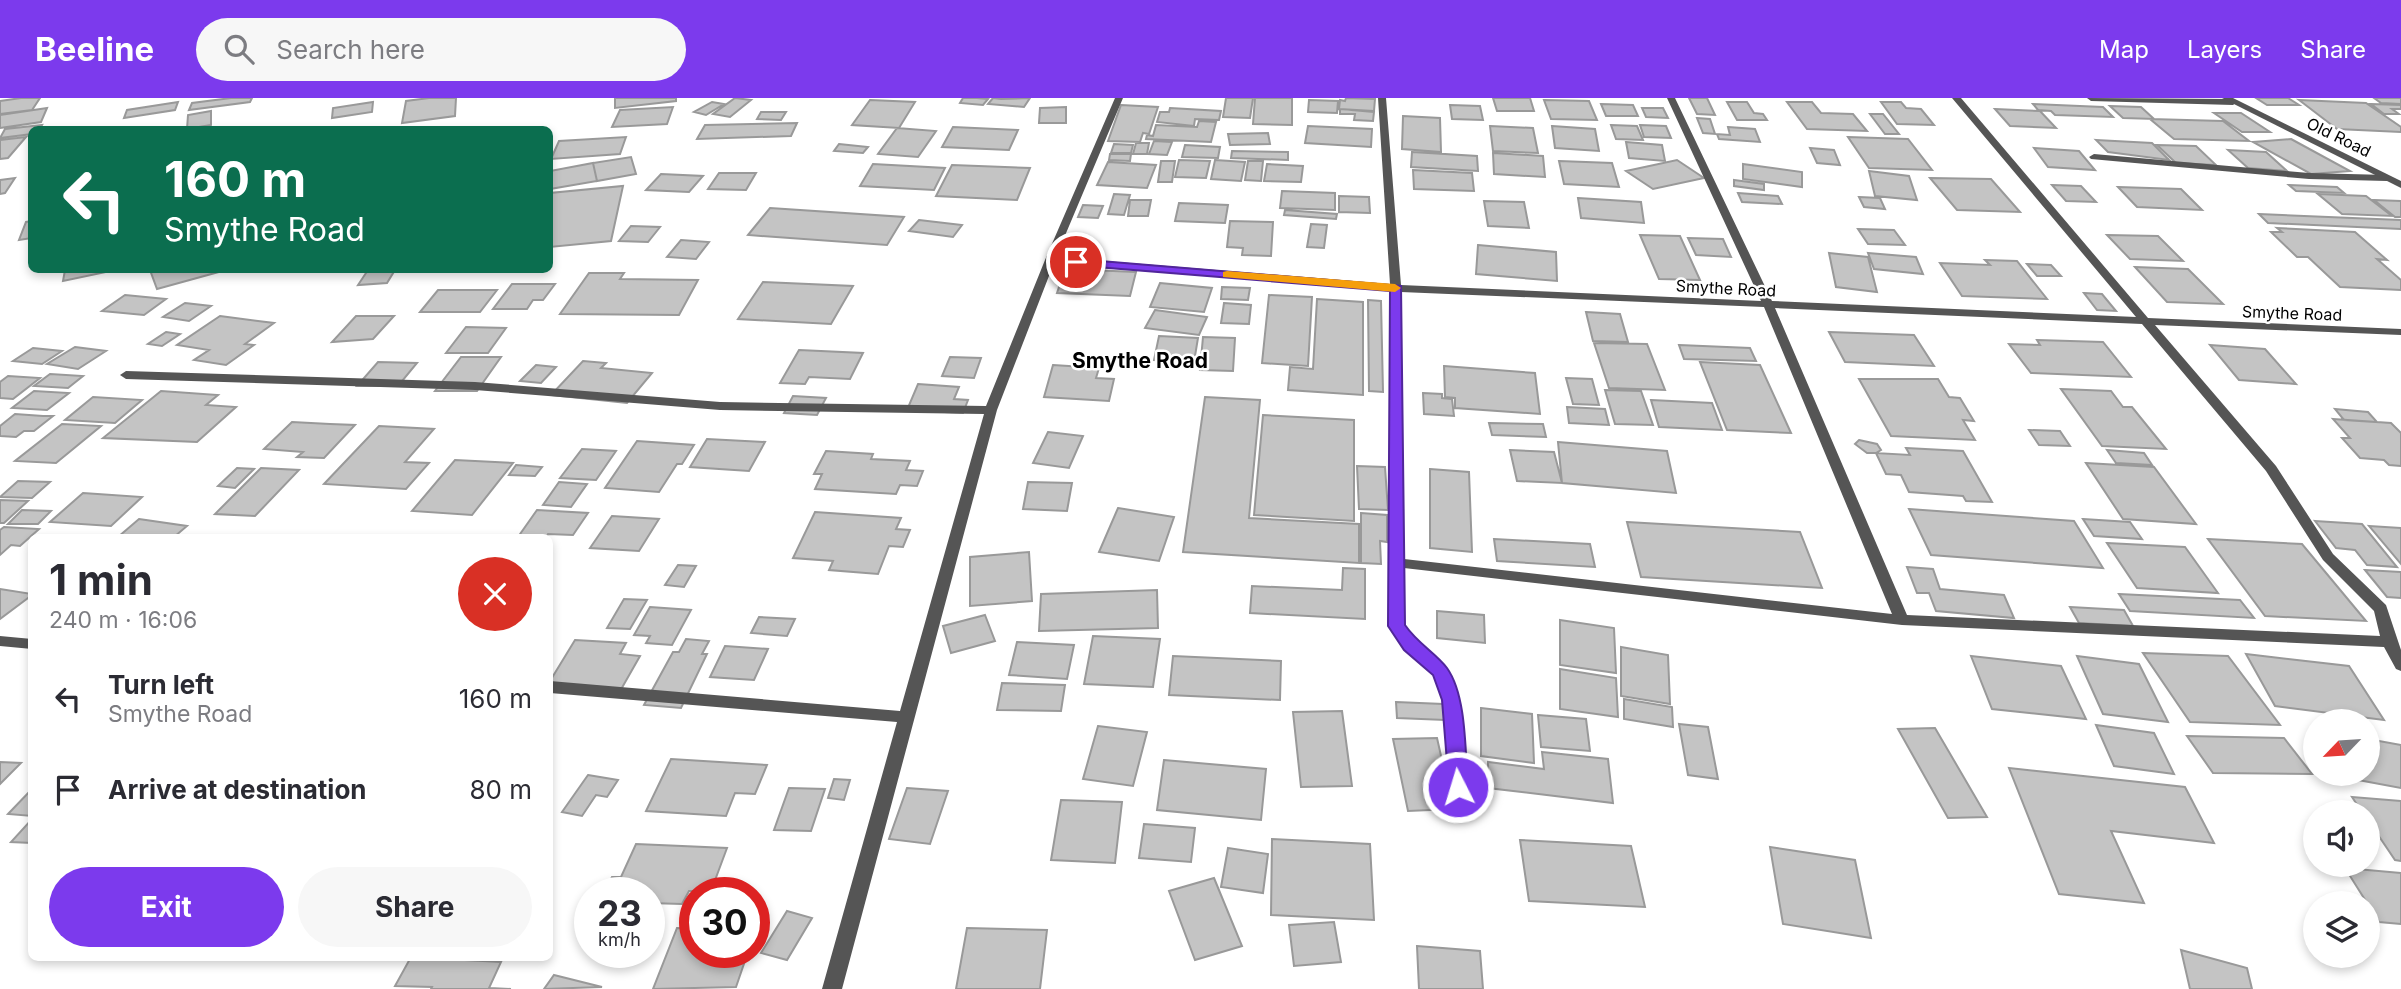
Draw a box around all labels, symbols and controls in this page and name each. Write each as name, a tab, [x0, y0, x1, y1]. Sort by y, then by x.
search box	[196, 18, 686, 81]
text: Beeline	[35, 29, 154, 69]
icon: search	[220, 30, 258, 68]
text: Search here	[276, 34, 425, 65]
text: Map	[2099, 35, 2149, 64]
text: Layers	[2187, 35, 2262, 64]
text: Share	[2300, 35, 2366, 64]
street label: Old Road	[2304, 113, 2374, 161]
text: 160 m	[164, 150, 306, 209]
icon: left	[49, 154, 140, 245]
text: Smythe Road	[164, 210, 365, 249]
pin	[1046, 232, 1106, 292]
icon: arrive	[1057, 243, 1095, 281]
street label: Smythe Road	[1675, 275, 1777, 301]
street label: Smythe Road	[2241, 301, 2343, 325]
district label: Smythe Road	[1072, 348, 1208, 373]
text: 1 min	[49, 554, 153, 605]
button: close	[458, 557, 532, 631]
text: 240 m · 16:06	[49, 606, 197, 634]
text: Turn left	[108, 669, 214, 700]
icon: left	[49, 680, 87, 718]
text: 160 m	[459, 683, 532, 714]
text: Smythe Road	[108, 700, 252, 728]
north arrow	[2303, 709, 2380, 786]
map controls	[2303, 709, 2380, 968]
position arrow	[1421, 750, 1495, 824]
icon: arrive	[49, 771, 87, 809]
text: Arrive at destination	[108, 774, 367, 805]
text: 80 m	[469, 774, 532, 805]
button: sound	[2303, 800, 2380, 877]
button: Exit	[49, 867, 284, 947]
button: Share	[298, 867, 532, 947]
speed limit sign: 30	[679, 877, 770, 968]
button: layers	[2303, 891, 2380, 968]
text: 23	[597, 892, 642, 934]
text: km/h	[598, 929, 641, 950]

